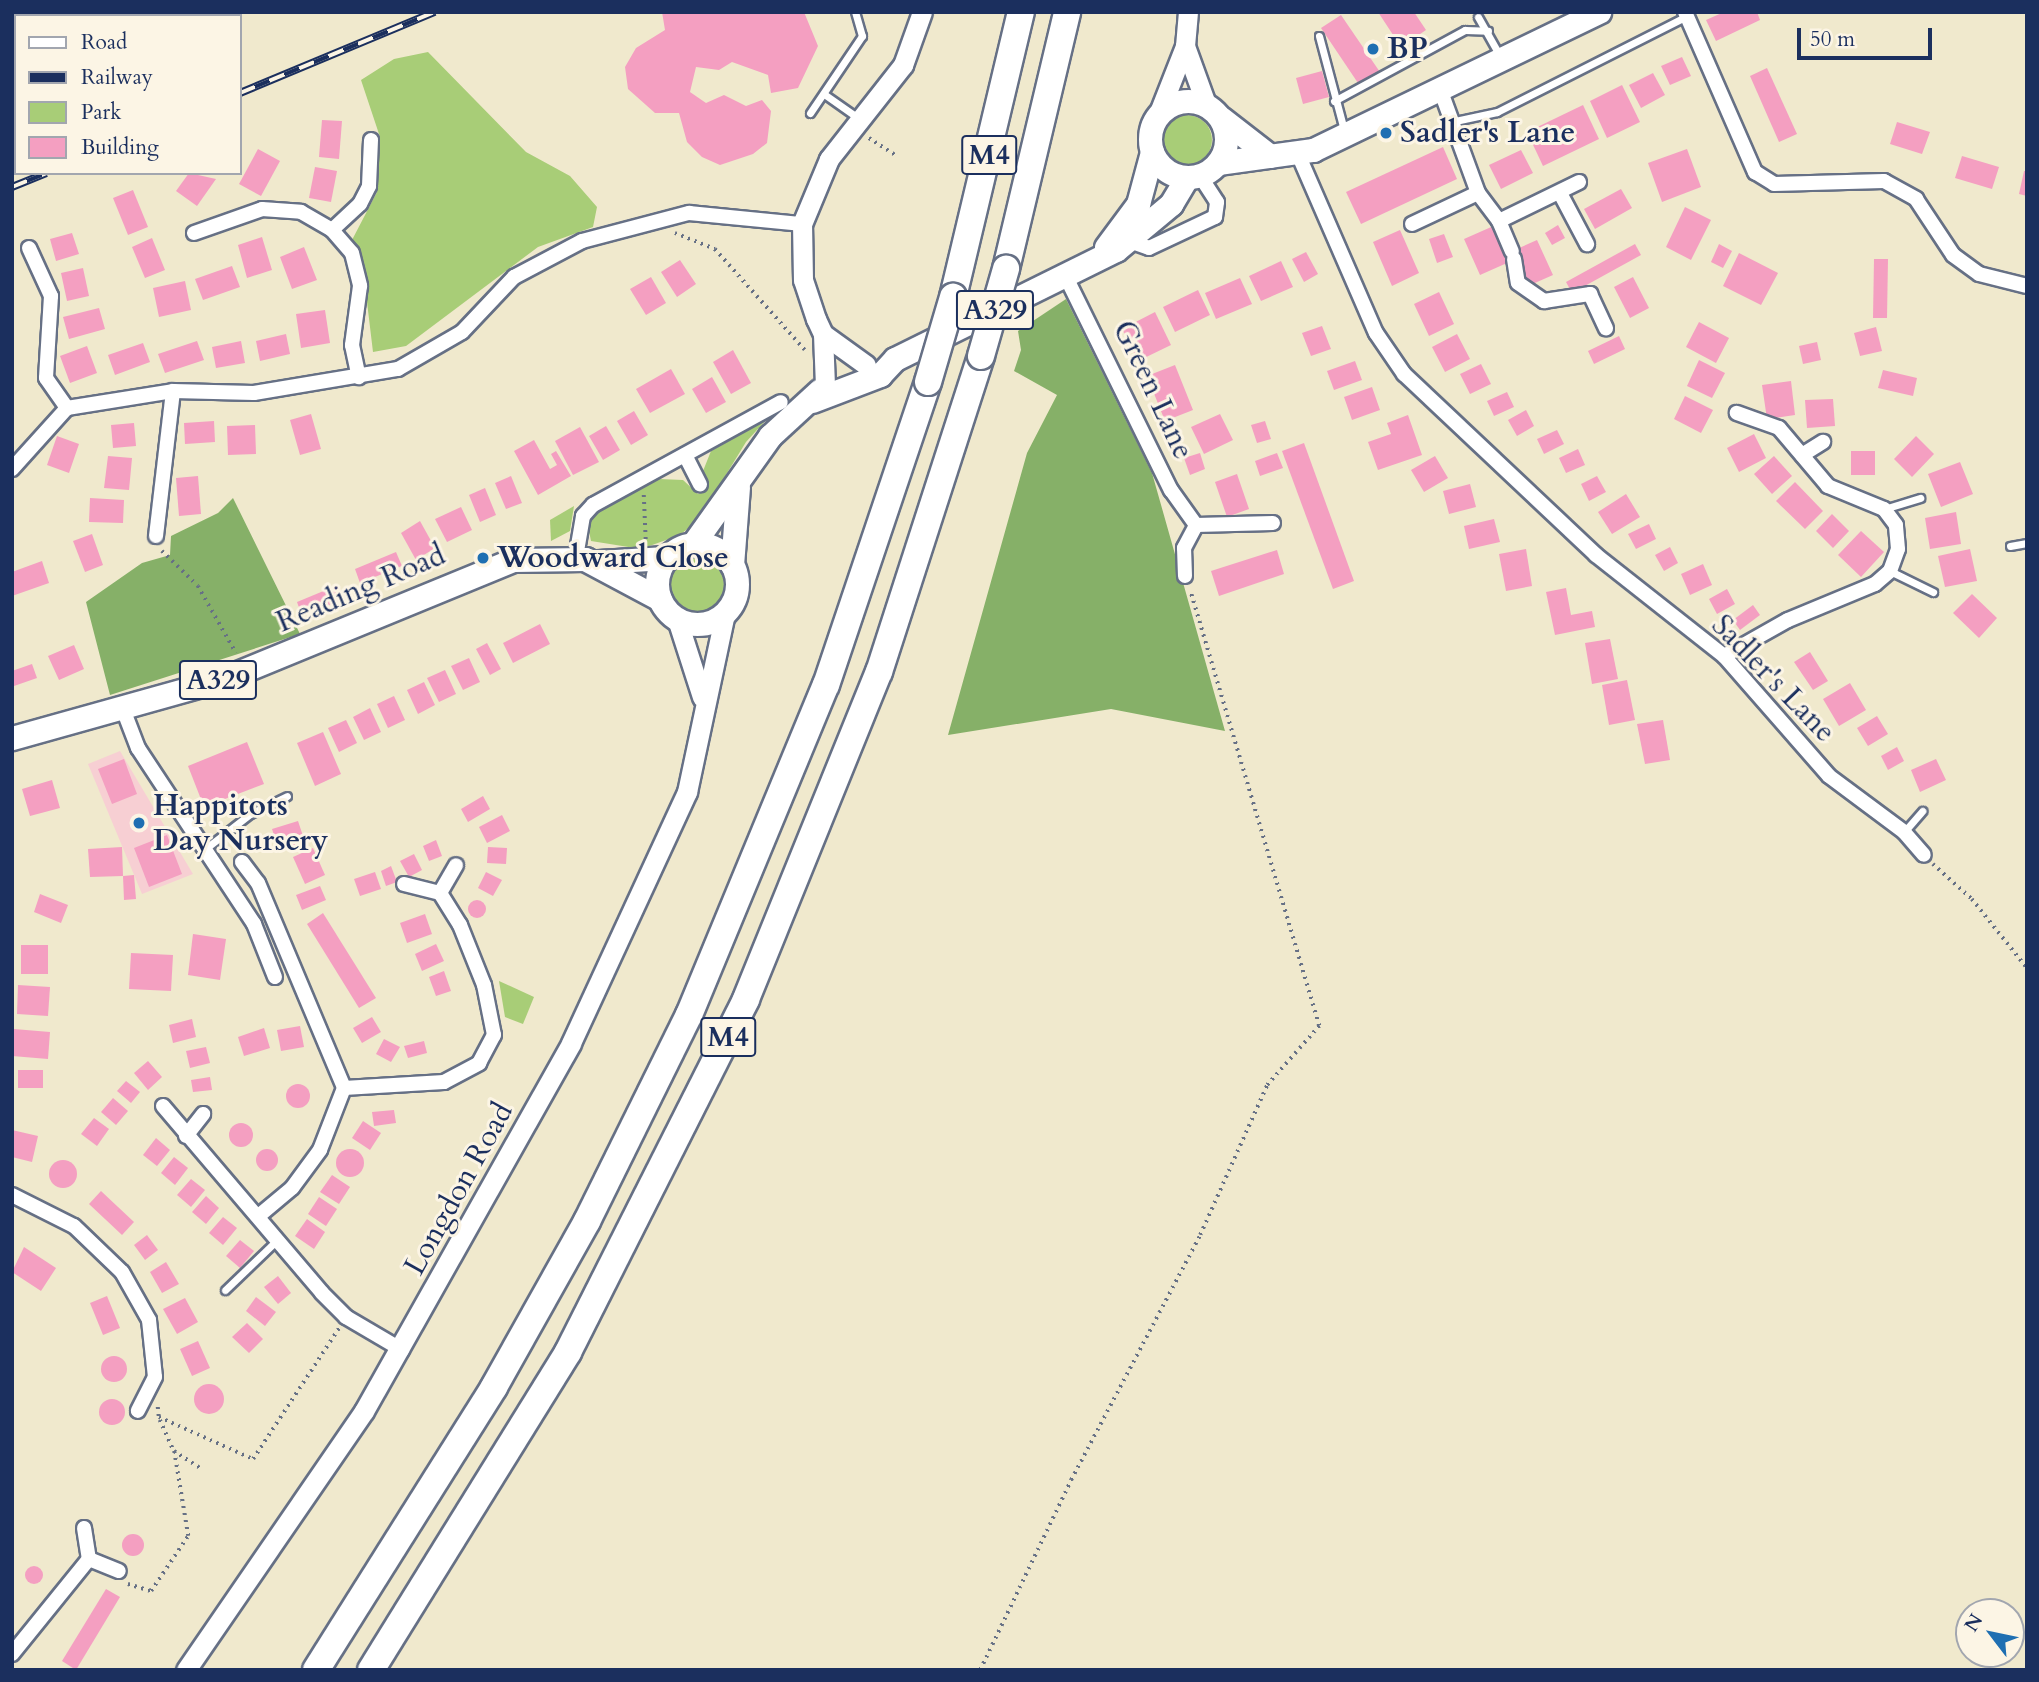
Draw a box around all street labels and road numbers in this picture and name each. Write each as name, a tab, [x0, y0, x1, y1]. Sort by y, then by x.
road number: M4	[961, 130, 1017, 180]
road number: A329	[955, 286, 1035, 334]
street label: Green Lane	[1105, 315, 1201, 465]
street label: Reading Road	[271, 537, 451, 641]
street label: Sadler's Lane	[1703, 608, 1843, 750]
road number: A329	[178, 656, 258, 704]
road number: M4	[700, 1012, 756, 1062]
street label: Longdon Road	[397, 1097, 521, 1281]

